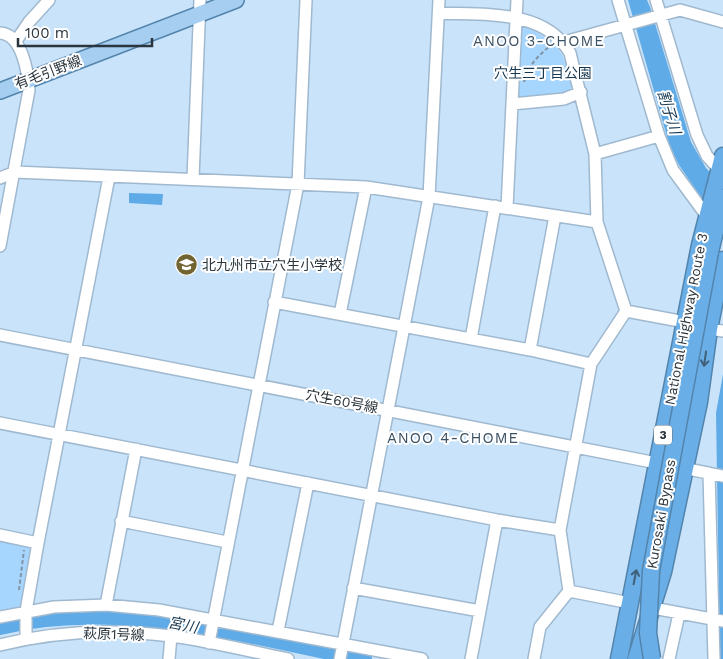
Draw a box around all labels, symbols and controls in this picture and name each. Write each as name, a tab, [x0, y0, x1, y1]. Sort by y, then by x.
scale bar	[18, 15, 151, 47]
text: 100 m	[25, 24, 69, 42]
district label: ANOO 3-CHOME	[473, 32, 605, 50]
street label: 有毛引野線	[12, 52, 84, 92]
park label: 穴生三丁目公園	[494, 65, 592, 81]
water label: 割子川	[654, 88, 685, 138]
street label: National Highway Route 3	[661, 232, 711, 406]
school or university icon: 北九州市立穴生小学校	[174, 253, 198, 277]
place label: 北九州市立穴生小学校	[202, 257, 342, 273]
one-way arrow	[699, 351, 709, 367]
street label: 穴生60号線	[305, 386, 379, 416]
road number: 3	[654, 426, 672, 444]
district label: ANOO 4-CHOME	[387, 429, 519, 447]
street label: Kurosaki Bypass	[643, 458, 679, 570]
one-way arrow	[631, 569, 640, 585]
water label: 宮川	[167, 613, 201, 637]
street label: 萩原1号線	[83, 625, 145, 643]

